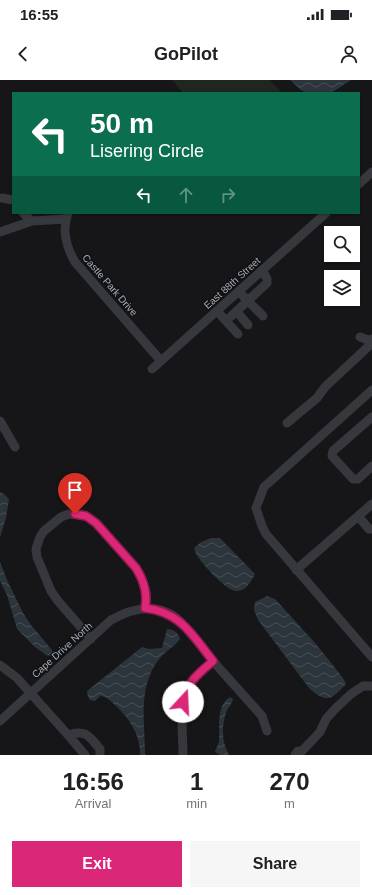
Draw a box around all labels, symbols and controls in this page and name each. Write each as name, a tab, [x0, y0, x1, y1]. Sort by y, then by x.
text: 16:55	[20, 6, 58, 23]
icon: back	[12, 43, 34, 65]
icon: person	[338, 43, 360, 65]
text: GoPilot	[154, 44, 218, 64]
icon: left	[24, 108, 76, 160]
text: 50 m	[90, 108, 154, 139]
text: Lisering Circle	[90, 141, 204, 161]
icon: left	[133, 184, 155, 206]
icon: ahead	[175, 184, 197, 206]
icon: right	[217, 184, 239, 206]
map controls	[324, 226, 360, 306]
button: search	[324, 226, 360, 262]
street label: Castle Park Drive	[80, 252, 140, 318]
street label: East 88th Street	[202, 255, 262, 311]
button: layers	[324, 270, 360, 306]
pin	[58, 473, 92, 514]
icon: arrive	[64, 479, 86, 501]
street label: Cape Drive North	[30, 620, 94, 680]
position arrow	[162, 681, 204, 723]
text: 16:56	[62, 768, 124, 795]
text: 1	[190, 768, 203, 795]
text: 270	[270, 768, 310, 795]
text: Arrival	[75, 796, 112, 811]
text: min	[186, 796, 207, 811]
text: m	[284, 796, 295, 811]
button: Exit	[12, 841, 182, 887]
button: Share	[190, 841, 360, 887]

